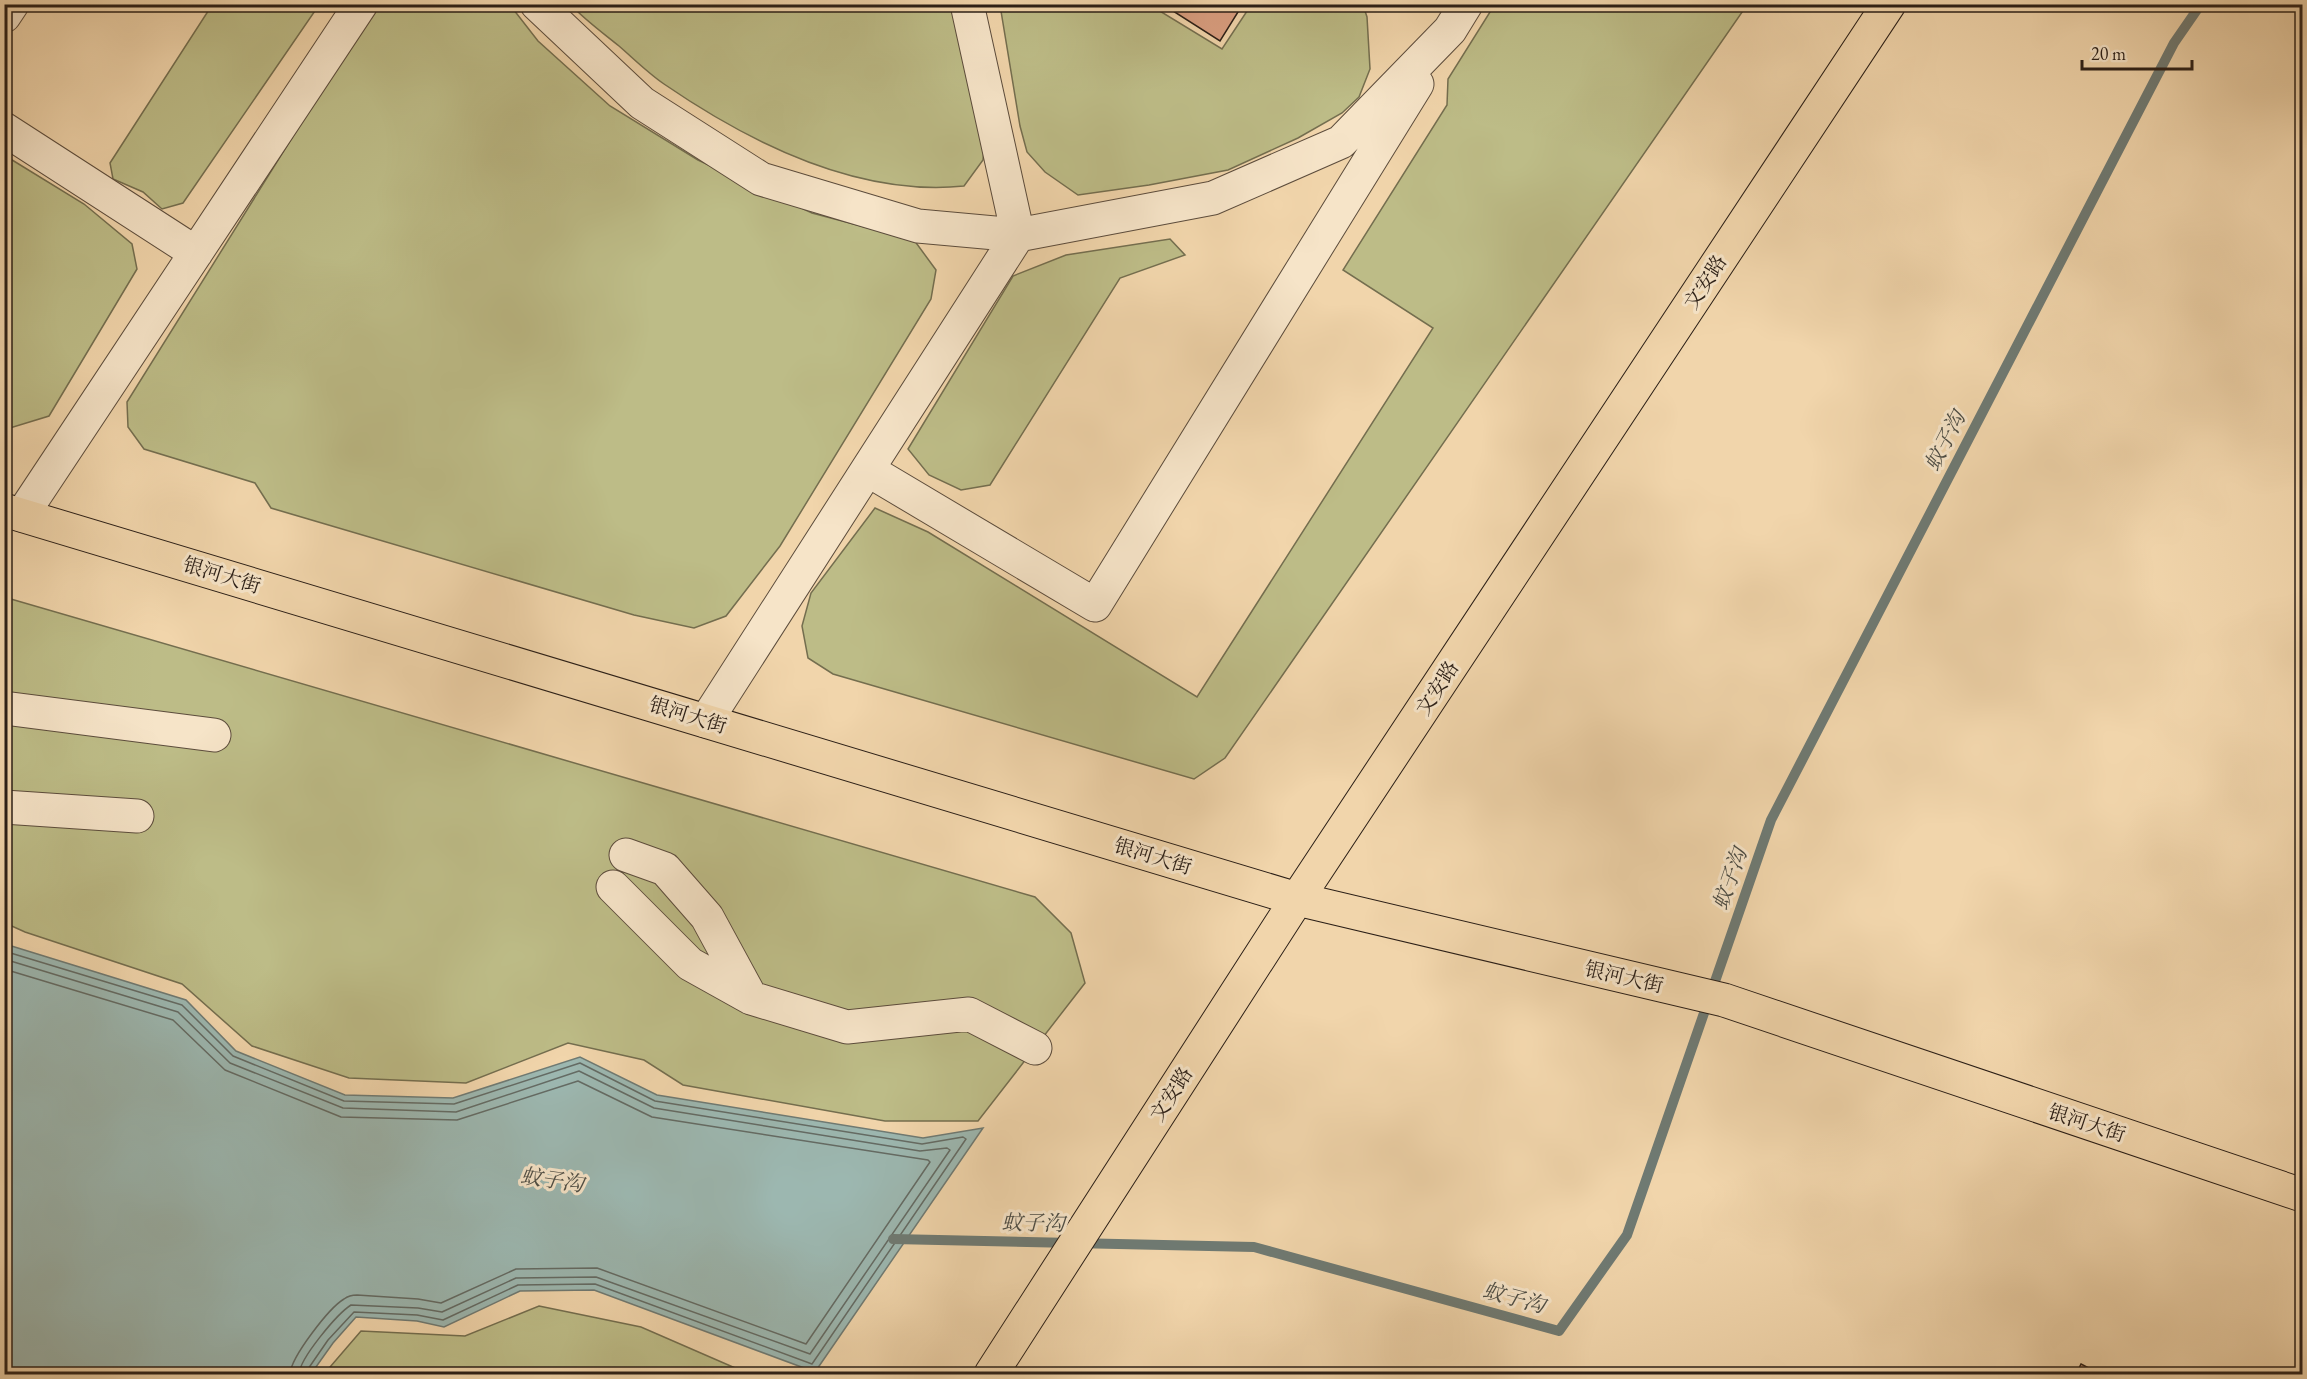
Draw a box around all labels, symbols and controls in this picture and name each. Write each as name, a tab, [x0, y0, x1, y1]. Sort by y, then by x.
scale bar	[2082, 33, 2192, 71]
text: 20 m	[2091, 42, 2126, 65]
street label: 文安路	[1678, 250, 1732, 314]
water label: 蚊子沟	[1918, 404, 1972, 475]
street label: 银河大街	[180, 551, 264, 599]
street label: 文安路	[1410, 656, 1464, 720]
street label: 银河大街	[646, 691, 730, 739]
street label: 银河大街	[1111, 832, 1195, 880]
water label: 蚊子沟	[1707, 842, 1754, 913]
street label: 银河大街	[1582, 955, 1666, 999]
street label: 文安路	[1144, 1062, 1198, 1126]
street label: 银河大街	[2045, 1098, 2129, 1148]
water label: 蚊子沟	[519, 1162, 588, 1198]
water label: 蚊子沟	[1001, 1208, 1068, 1237]
water label: 蚊子沟	[1480, 1276, 1551, 1319]

